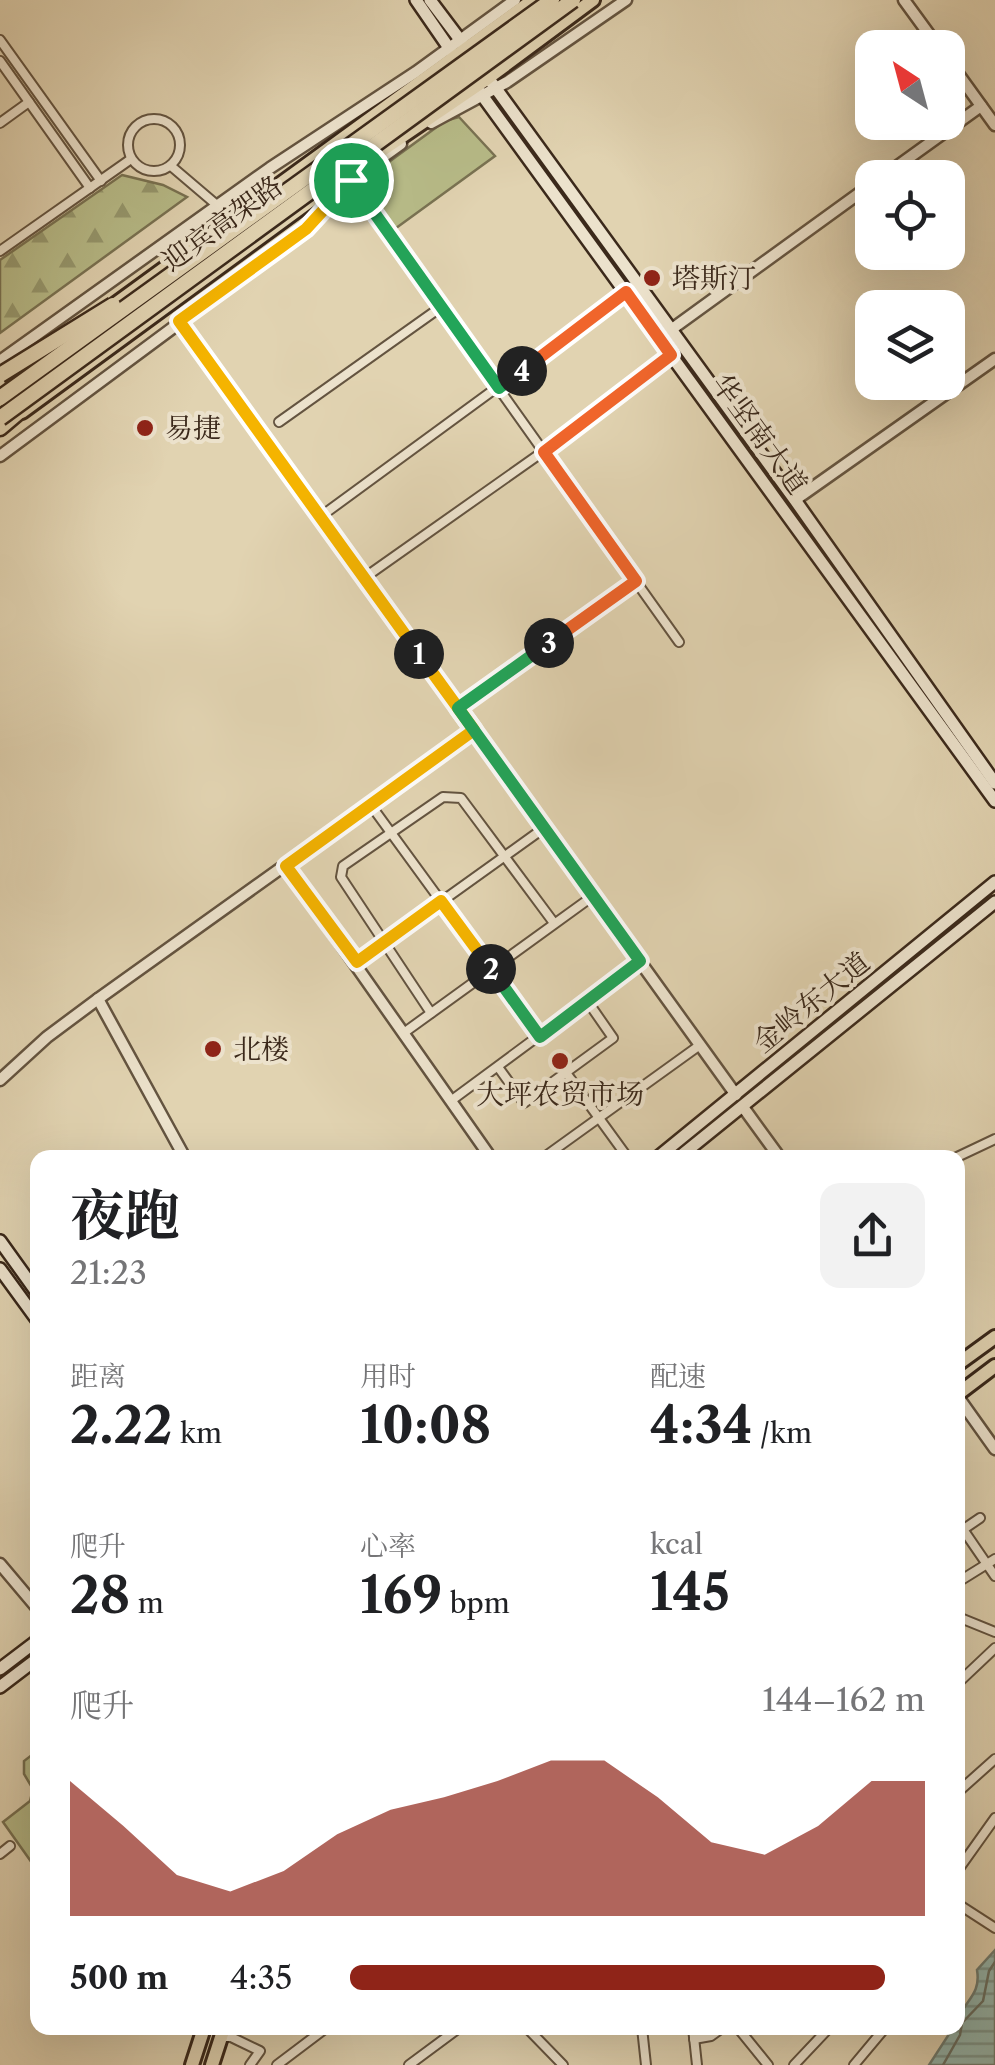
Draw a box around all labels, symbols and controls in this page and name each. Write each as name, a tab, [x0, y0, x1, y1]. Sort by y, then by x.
north arrow	[855, 30, 965, 140]
map controls	[855, 30, 965, 400]
pin	[309, 138, 394, 223]
icon: arrive	[324, 153, 379, 208]
button: locate	[855, 160, 965, 270]
street label: 迎宾高架路	[155, 168, 289, 278]
place label: 塔斯汀	[672, 261, 756, 295]
marker: 塔斯汀	[641, 267, 663, 289]
button: layers	[855, 290, 965, 400]
pin: 4	[497, 346, 547, 396]
text: 4	[514, 354, 530, 388]
street label: 华坚南大道	[705, 367, 815, 501]
place label: 易捷	[165, 411, 221, 445]
marker: 易捷	[134, 417, 156, 439]
pin: 3	[524, 618, 574, 668]
text: 3	[541, 626, 557, 660]
pin: 1	[394, 629, 444, 679]
text: 1	[413, 637, 425, 671]
pin: 2	[466, 944, 516, 994]
street label: 金岭东大道	[746, 945, 876, 1059]
text: 2	[483, 952, 499, 986]
place label: 北楼	[233, 1032, 289, 1066]
marker: 北楼	[202, 1038, 224, 1060]
marker: 大坪农贸市场	[549, 1050, 571, 1072]
place label: 大坪农贸市场	[476, 1077, 644, 1111]
text: 夜跑	[70, 1182, 180, 1249]
button: share	[820, 1183, 925, 1288]
text: 21:23	[70, 1253, 147, 1292]
text: 距离	[70, 1359, 126, 1393]
text: 用时	[360, 1359, 416, 1393]
text: 配速	[650, 1359, 706, 1393]
text: 2.22	[70, 1394, 172, 1456]
text: 10:08	[360, 1394, 491, 1456]
text: 4:34	[650, 1394, 752, 1456]
text: km	[172, 1416, 222, 1450]
text: /km	[752, 1416, 812, 1450]
text: kcal	[650, 1527, 703, 1561]
text: 爬升	[70, 1529, 126, 1563]
text: 心率	[360, 1529, 416, 1563]
text: 145	[650, 1561, 730, 1623]
text: 28	[70, 1564, 130, 1626]
text: 169	[360, 1564, 442, 1626]
text: m	[130, 1586, 164, 1620]
text: bpm	[442, 1586, 510, 1620]
text: 144–162 m	[762, 1680, 925, 1719]
text: 爬升	[70, 1686, 134, 1725]
text: 500 m	[70, 1958, 168, 1997]
text: 4:35	[230, 1958, 292, 1997]

